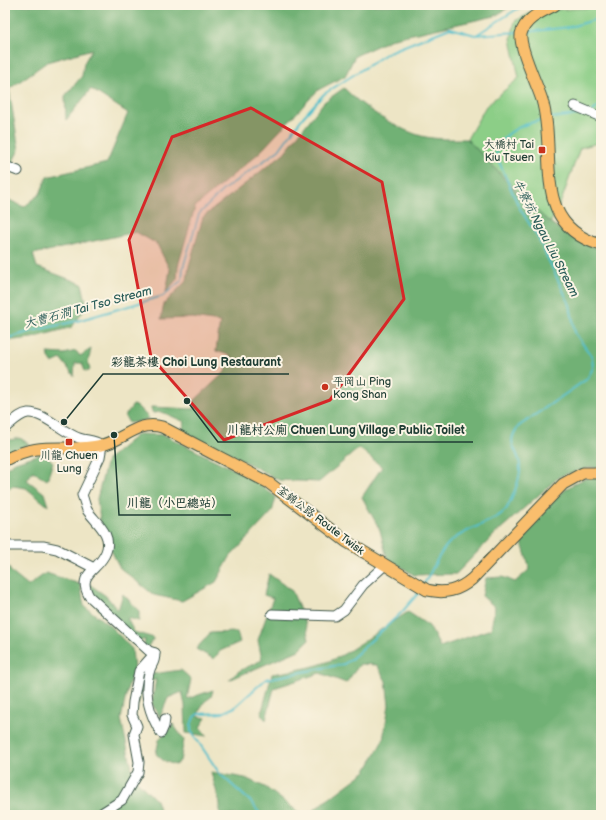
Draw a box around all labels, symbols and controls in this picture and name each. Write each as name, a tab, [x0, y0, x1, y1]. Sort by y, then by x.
place label: 大橋村 Tai Kiu Tsuen	[484, 138, 534, 164]
marker: 大橋村 Tai Kiu Tsuen	[537, 145, 547, 155]
water label: 牛寮坑 Ngau Liu Stream	[509, 177, 582, 300]
water label: 大曹石澗 Tai Tso Stream	[23, 283, 154, 332]
callout: 彩龍茶樓 Choi Lung Restaurant	[103, 350, 289, 374]
text: 彩龍茶樓 Choi Lung Restaurant	[111, 355, 281, 370]
place label: 平岡山 Ping Kong Shan	[333, 375, 391, 401]
marker: 平岡山 Ping Kong Shan	[320, 382, 330, 392]
callout: 川龍村公廁 Chuen Lung Village Public Toilet	[218, 418, 473, 442]
text: 川龍村公廁 Chuen Lung Village Public Toilet	[227, 423, 465, 438]
marker: 川龍 Chuen Lung	[64, 437, 74, 447]
place label: 川龍 Chuen Lung	[40, 449, 98, 475]
street label: 荃錦公路 Route Twisk	[275, 483, 367, 558]
callout: 川龍（小巴總站）	[119, 491, 231, 515]
text: 川龍（小巴總站）	[127, 496, 223, 511]

